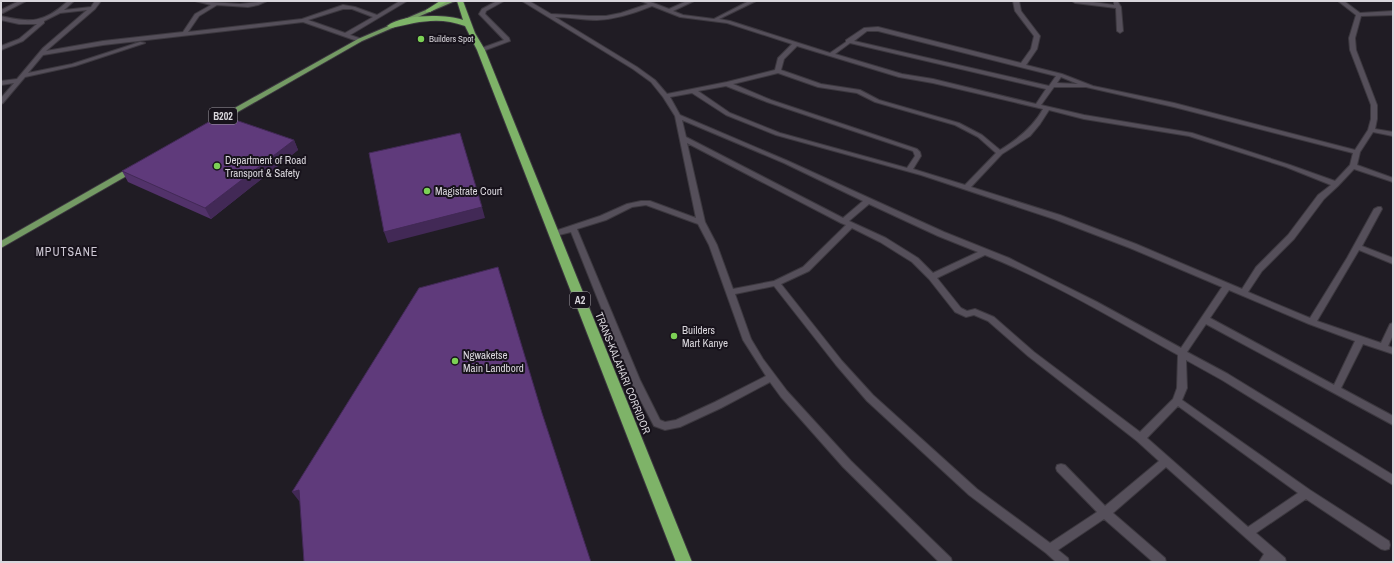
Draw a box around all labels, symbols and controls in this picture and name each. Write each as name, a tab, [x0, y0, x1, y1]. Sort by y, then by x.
place label: Builders Spot	[429, 33, 473, 45]
marker: Builders Spot	[416, 34, 426, 44]
road number: B202	[209, 108, 237, 124]
place label: Department of Road Transport & Safety	[225, 153, 306, 180]
marker: Department of Road Transport & Safety	[212, 161, 222, 171]
place label: Magistrate Court	[435, 184, 503, 198]
marker: Magistrate Court	[422, 186, 432, 196]
district label: MPUTSANE	[36, 244, 98, 260]
road number: A2	[570, 292, 590, 308]
street label: TRANS-KALAHARI CORRIDOR	[592, 310, 654, 436]
place label: Builders Mart Kanye	[682, 323, 728, 350]
marker: Builders Mart Kanye	[669, 331, 679, 341]
place label: Ngwaketse Main Landbord	[463, 348, 524, 375]
marker: Ngwaketse Main Landbord	[450, 356, 460, 366]

